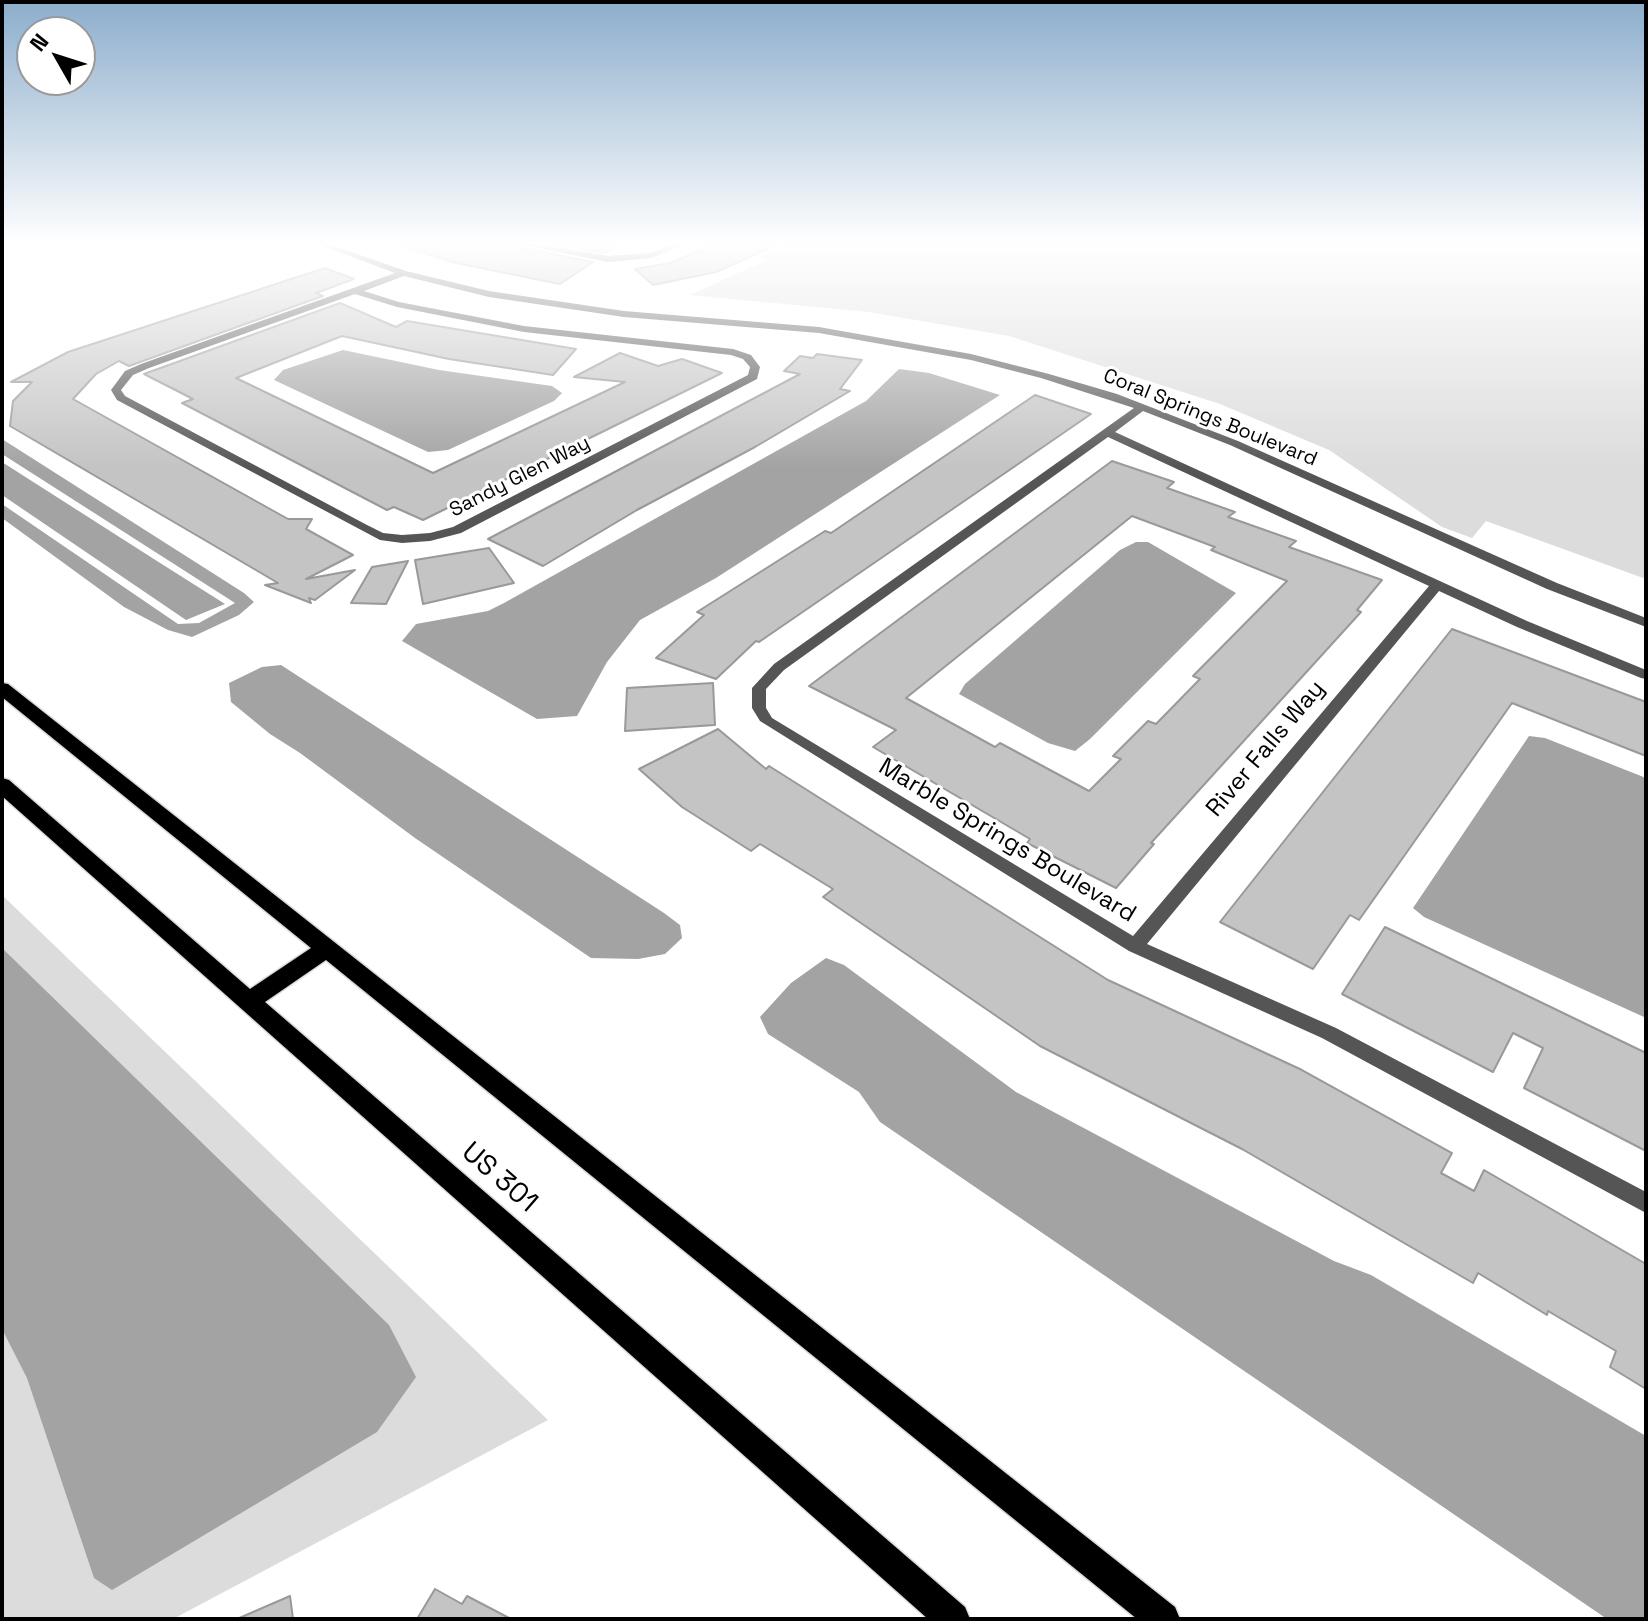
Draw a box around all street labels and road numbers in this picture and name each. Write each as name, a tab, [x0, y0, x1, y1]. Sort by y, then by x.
street label: Coral Springs Boulevard	[1100, 364, 1320, 472]
street label: Sandy Glen Way	[446, 431, 594, 523]
street label: River Falls Way	[1201, 675, 1331, 823]
street label: Marble Springs Boulevard	[873, 753, 1141, 929]
street label: US 301	[454, 1136, 544, 1220]

